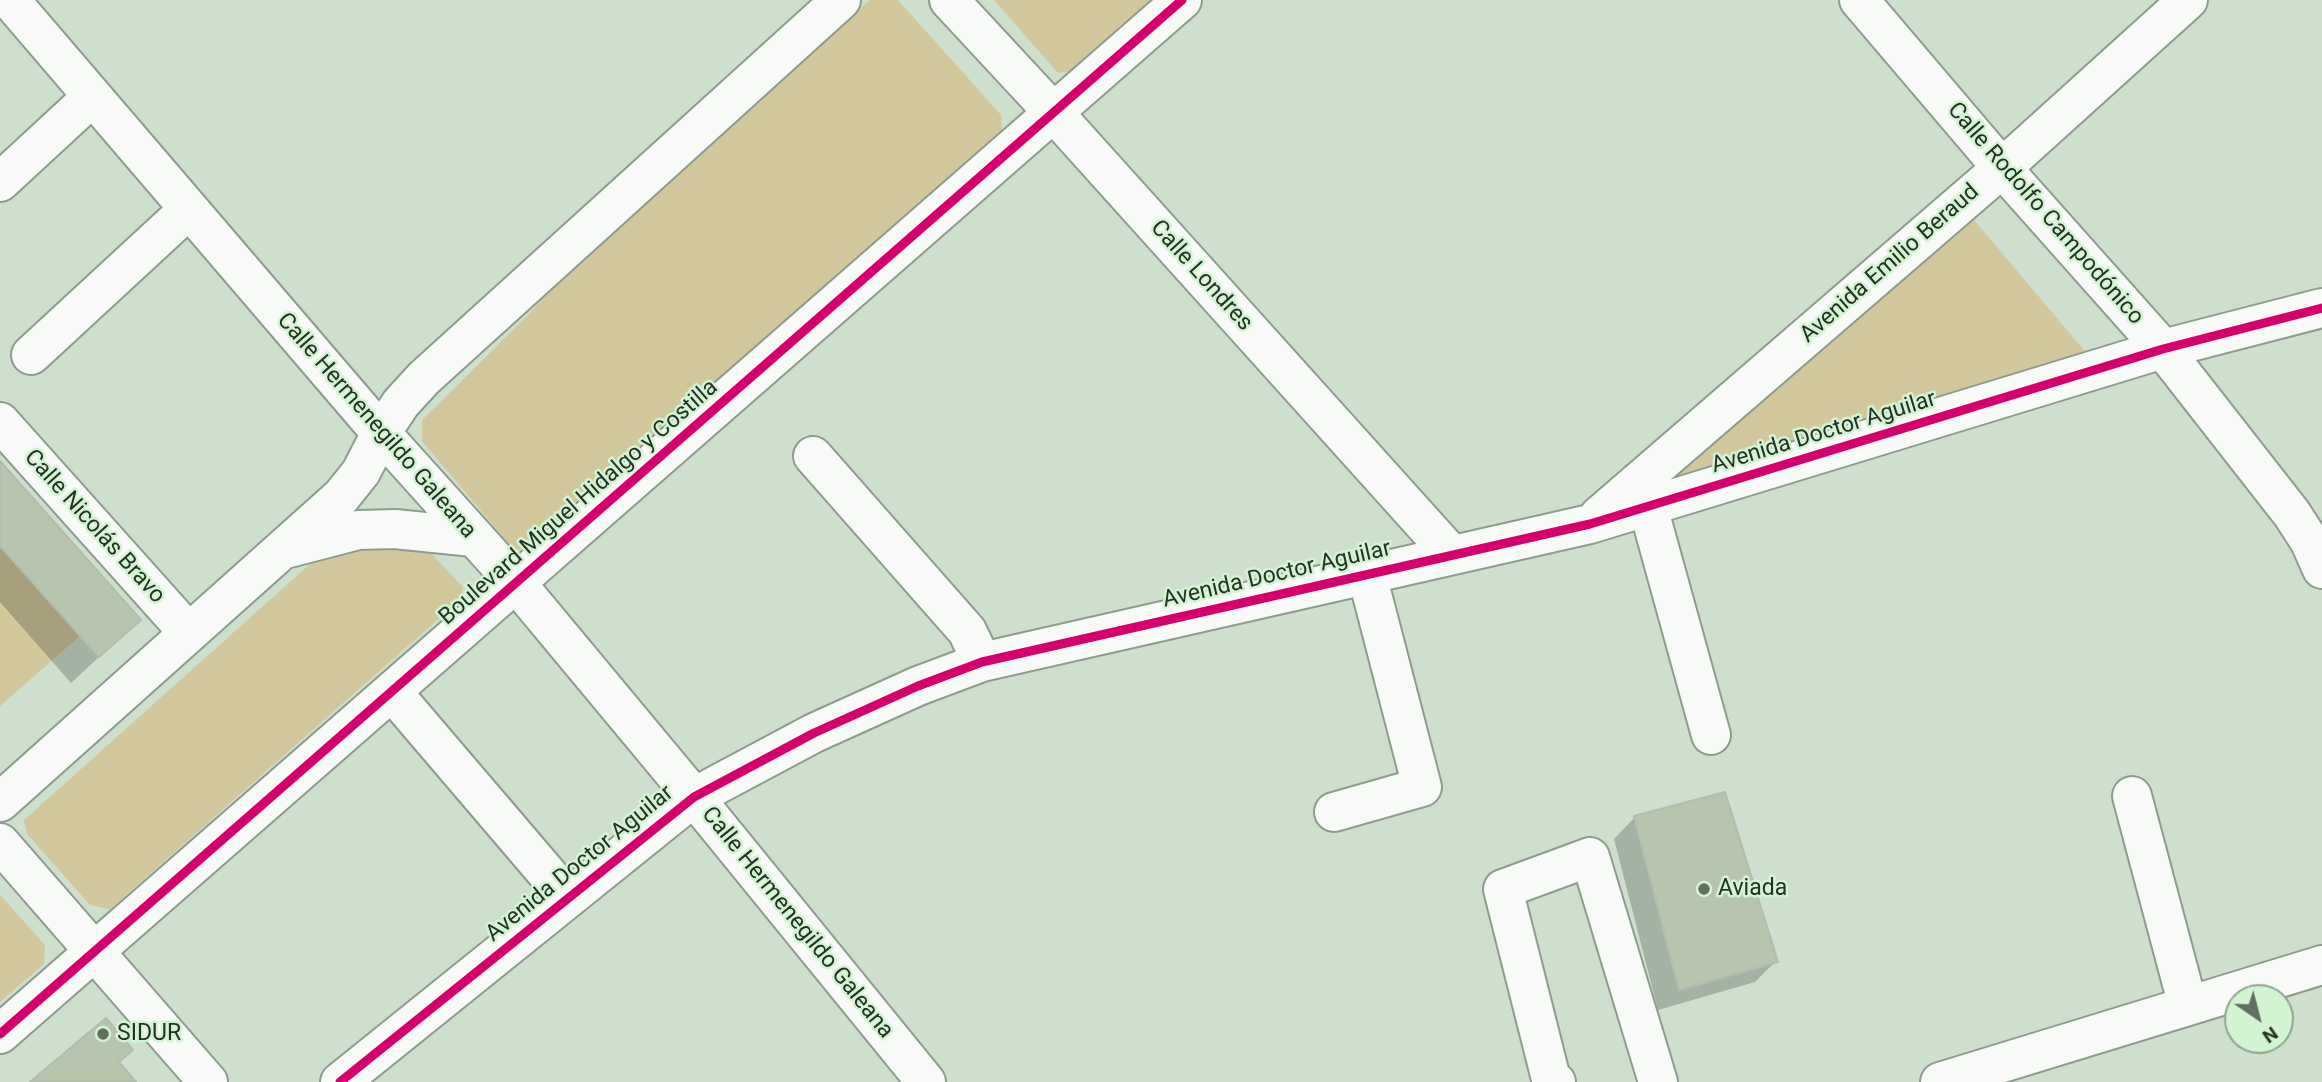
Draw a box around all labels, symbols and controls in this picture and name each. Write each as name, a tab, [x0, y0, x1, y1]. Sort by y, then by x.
street label: Calle Rodolfo Campodónico	[1941, 97, 2149, 331]
street label: Avenida Emilio Beraud	[1795, 179, 1985, 349]
street label: Calle Londres	[1144, 215, 1258, 337]
street label: Calle Hermenegildo Galeana	[271, 308, 481, 544]
street label: Boulevard Miguel Hidalgo y Costilla	[434, 374, 724, 632]
street label: Avenida Doctor Aguilar	[1708, 386, 1940, 480]
street label: Calle Nicolás Bravo	[18, 444, 170, 610]
street label: Avenida Doctor Aguilar	[1160, 535, 1394, 615]
street label: Avenida Doctor Aguilar	[481, 780, 679, 948]
street label: Calle Hermenegildo Galeana	[695, 802, 899, 1044]
place label: Aviada	[1718, 875, 1787, 903]
marker: Aviada	[1696, 881, 1712, 897]
north arrow	[2224, 984, 2294, 1054]
place label: SIDUR	[117, 1020, 181, 1048]
text: N	[2258, 1022, 2282, 1048]
marker: SIDUR	[95, 1026, 111, 1042]

